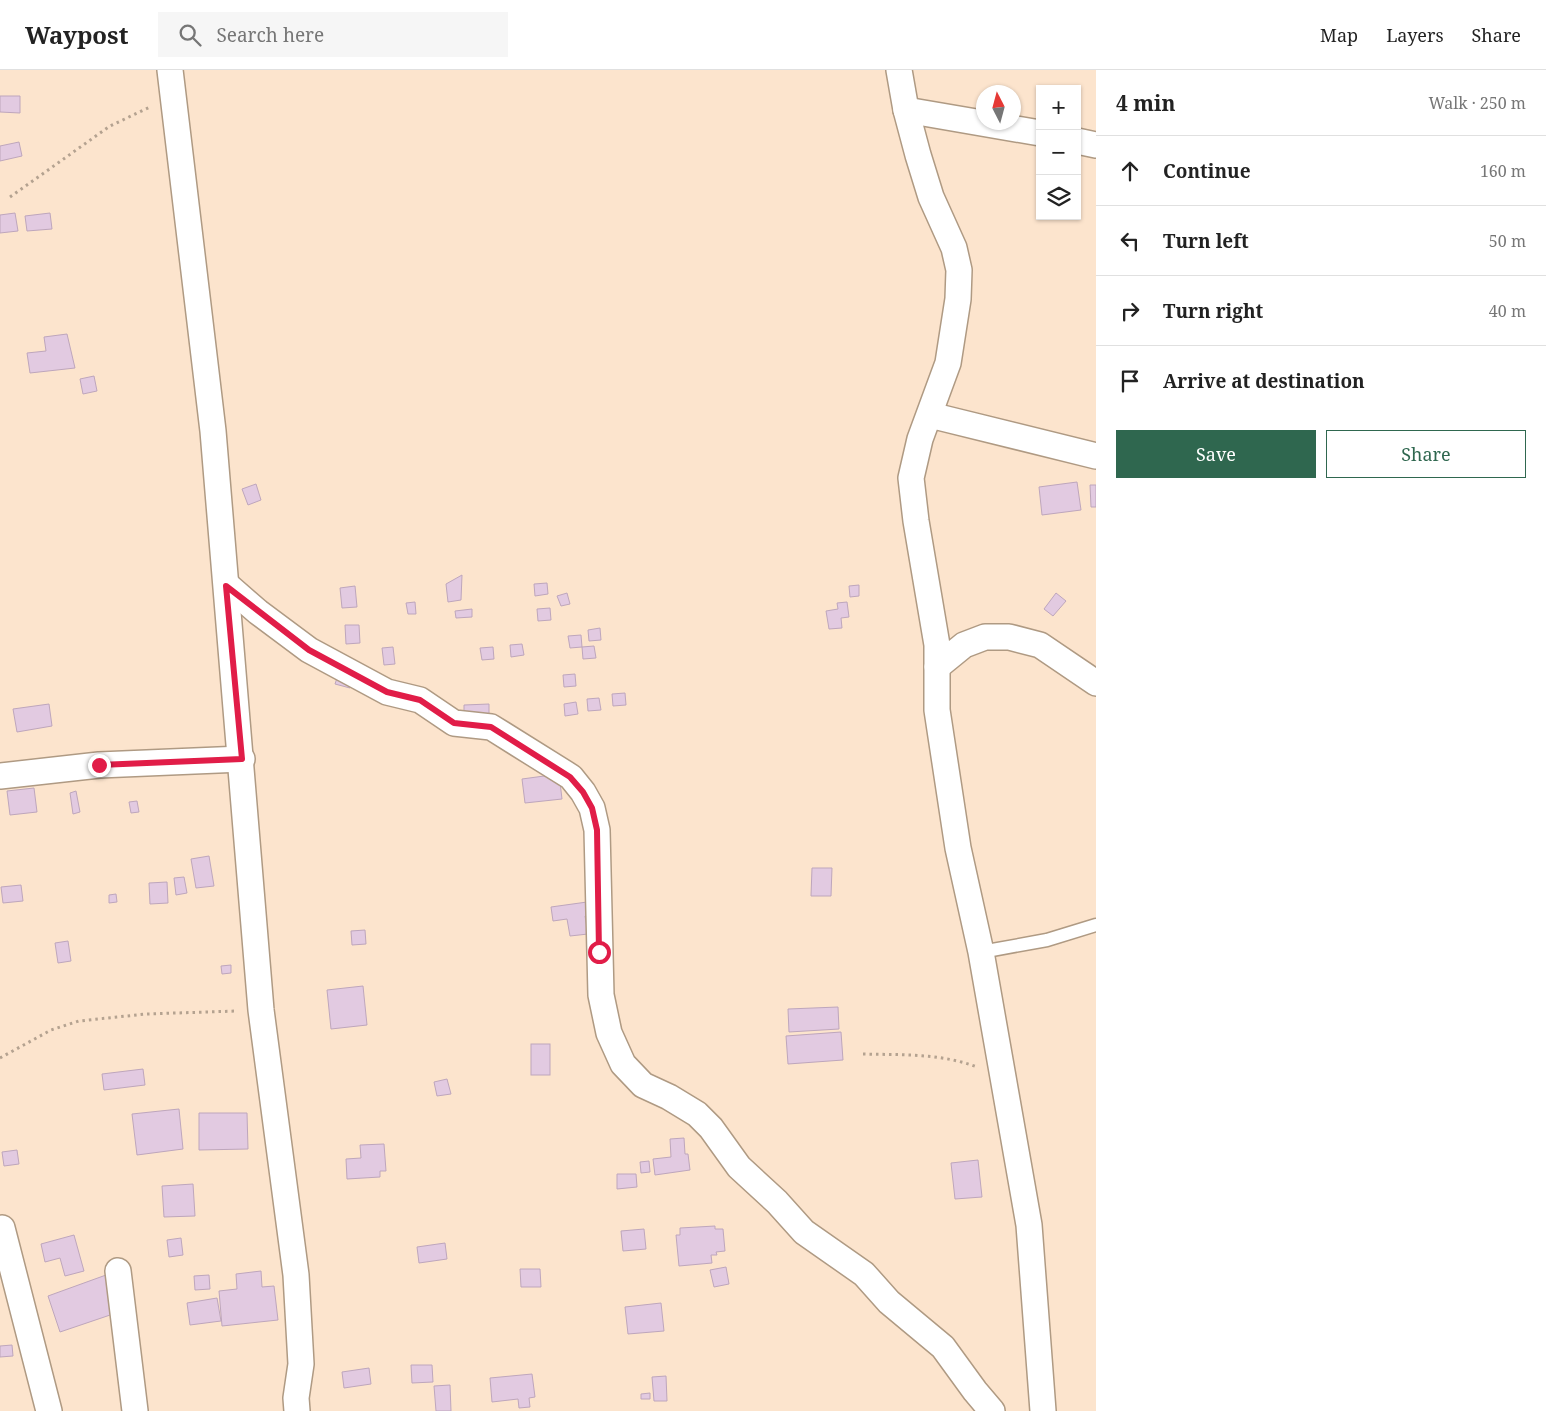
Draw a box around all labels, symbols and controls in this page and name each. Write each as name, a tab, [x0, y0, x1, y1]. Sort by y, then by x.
search box	[158, 12, 508, 57]
text: Waypost	[25, 18, 128, 51]
icon: search	[176, 21, 204, 49]
text: Search here	[216, 22, 324, 48]
text: Map	[1320, 23, 1358, 47]
text: Layers	[1386, 23, 1444, 47]
text: Share	[1472, 23, 1521, 47]
north arrow	[976, 85, 1021, 130]
map controls	[1036, 85, 1081, 220]
button: +	[1036, 85, 1081, 130]
text: 4 min	[1116, 89, 1175, 117]
text: Walk · 250 m	[1429, 92, 1526, 114]
button: −	[1036, 130, 1081, 175]
icon: ahead	[1116, 157, 1144, 185]
text: Continue	[1163, 158, 1251, 184]
text: 160 m	[1480, 160, 1526, 182]
button: layers	[1036, 175, 1081, 220]
icon: left	[1116, 227, 1144, 255]
text: Turn left	[1163, 228, 1249, 254]
text: 50 m	[1489, 230, 1526, 252]
icon: right	[1116, 297, 1144, 325]
text: Turn right	[1163, 298, 1263, 324]
text: 40 m	[1489, 300, 1526, 322]
icon: arrive	[1116, 367, 1144, 395]
text: Arrive at destination	[1163, 368, 1365, 394]
button: Save	[1116, 430, 1316, 478]
button: Share	[1326, 430, 1526, 478]
route end	[88, 754, 111, 777]
route start	[588, 941, 611, 964]

